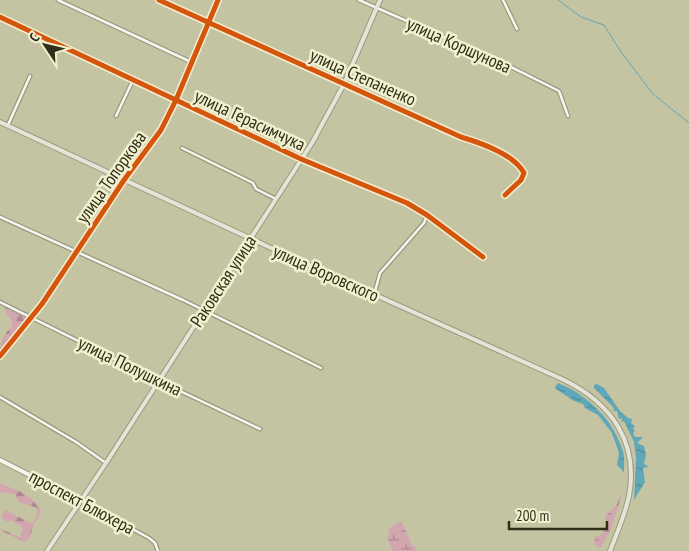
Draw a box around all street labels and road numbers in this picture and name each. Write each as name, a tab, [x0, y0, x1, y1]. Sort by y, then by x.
street label: улица Коршунова	[403, 12, 515, 78]
street label: улица Степаненко	[306, 43, 420, 111]
street label: улица Герасимчука	[191, 84, 309, 156]
street label: улица Топоркова	[71, 127, 151, 227]
street label: Раковская улица	[185, 231, 261, 331]
street label: улица Воровского	[269, 239, 383, 307]
street label: улица Полушкина	[74, 331, 186, 401]
street label: проспект Блюхера	[25, 465, 139, 539]

